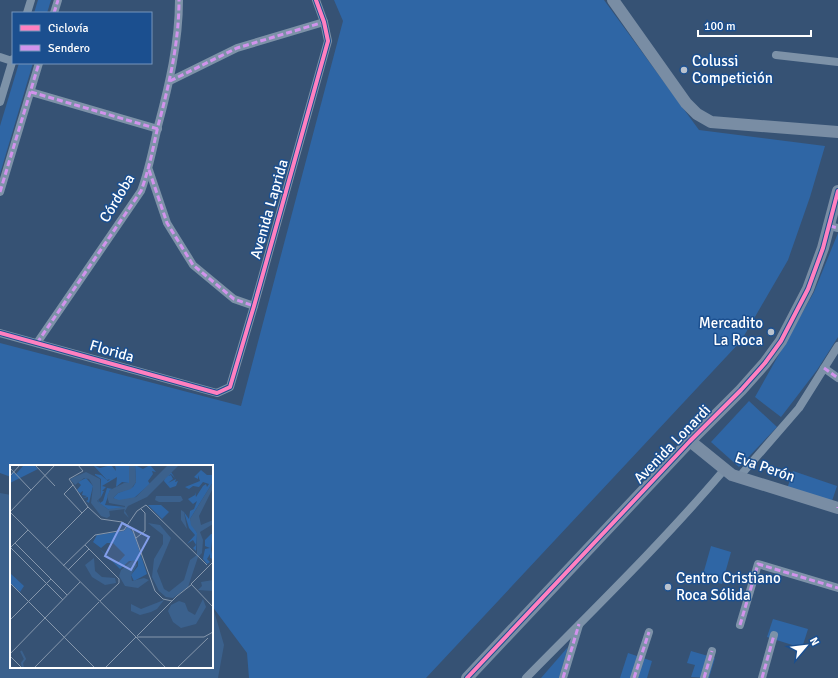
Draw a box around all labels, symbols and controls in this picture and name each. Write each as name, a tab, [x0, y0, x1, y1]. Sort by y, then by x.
legend	[12, 12, 152, 64]
scale bar	[698, 12, 811, 38]
text: 100 m	[704, 19, 736, 34]
text: Ciclovía	[48, 21, 89, 36]
text: Sendero	[48, 41, 90, 56]
place label: Colussi Competición	[692, 52, 773, 87]
marker: Colussi Competición	[679, 65, 689, 75]
street label: Avenida Laprida	[246, 157, 292, 261]
street label: Córdoba	[96, 170, 138, 226]
place label: Mercadito La Roca	[699, 314, 763, 349]
marker: Mercadito La Roca	[766, 327, 776, 337]
street label: Florida	[88, 336, 136, 366]
street label: Avenida Lonardi	[630, 401, 714, 487]
street label: Eva Perón	[732, 448, 798, 486]
inset map	[10, 465, 213, 668]
place label: Centro Cristiano Roca Sólida	[676, 569, 781, 604]
marker: Centro Cristiano Roca Sólida	[663, 582, 673, 592]
north arrow	[786, 626, 826, 666]
text: N	[807, 635, 822, 648]

